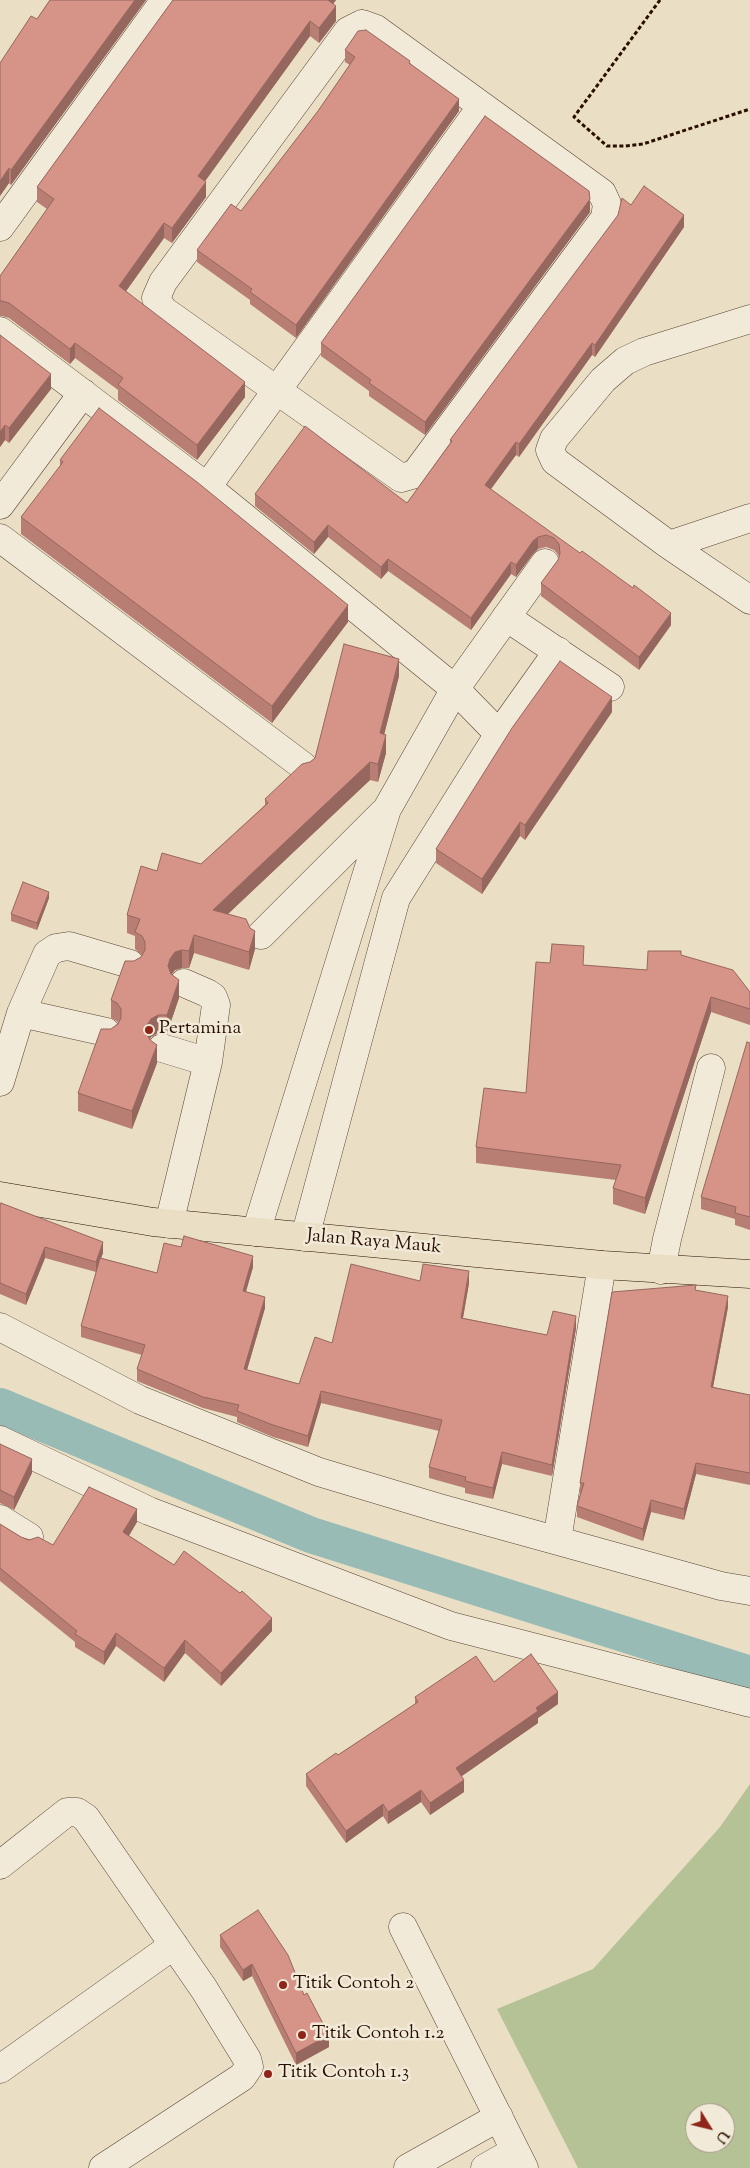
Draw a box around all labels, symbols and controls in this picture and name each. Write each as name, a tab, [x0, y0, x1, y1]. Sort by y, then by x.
place label: Pertamina	[159, 1019, 241, 1041]
marker: Pertamina	[143, 1024, 155, 1036]
street label: Jalan Raya Mauk	[306, 1226, 442, 1260]
place label: Titik Contoh 2	[293, 1974, 414, 1996]
marker: Titik Contoh 2	[277, 1979, 289, 1991]
place label: Titik Contoh 1.2	[312, 2024, 444, 2046]
marker: Titik Contoh 1.2	[296, 2029, 308, 2041]
place label: Titik Contoh 1.3	[278, 2063, 409, 2085]
marker: Titik Contoh 1.3	[262, 2068, 274, 2080]
north arrow	[685, 2103, 735, 2153]
text: U	[710, 2126, 733, 2147]

